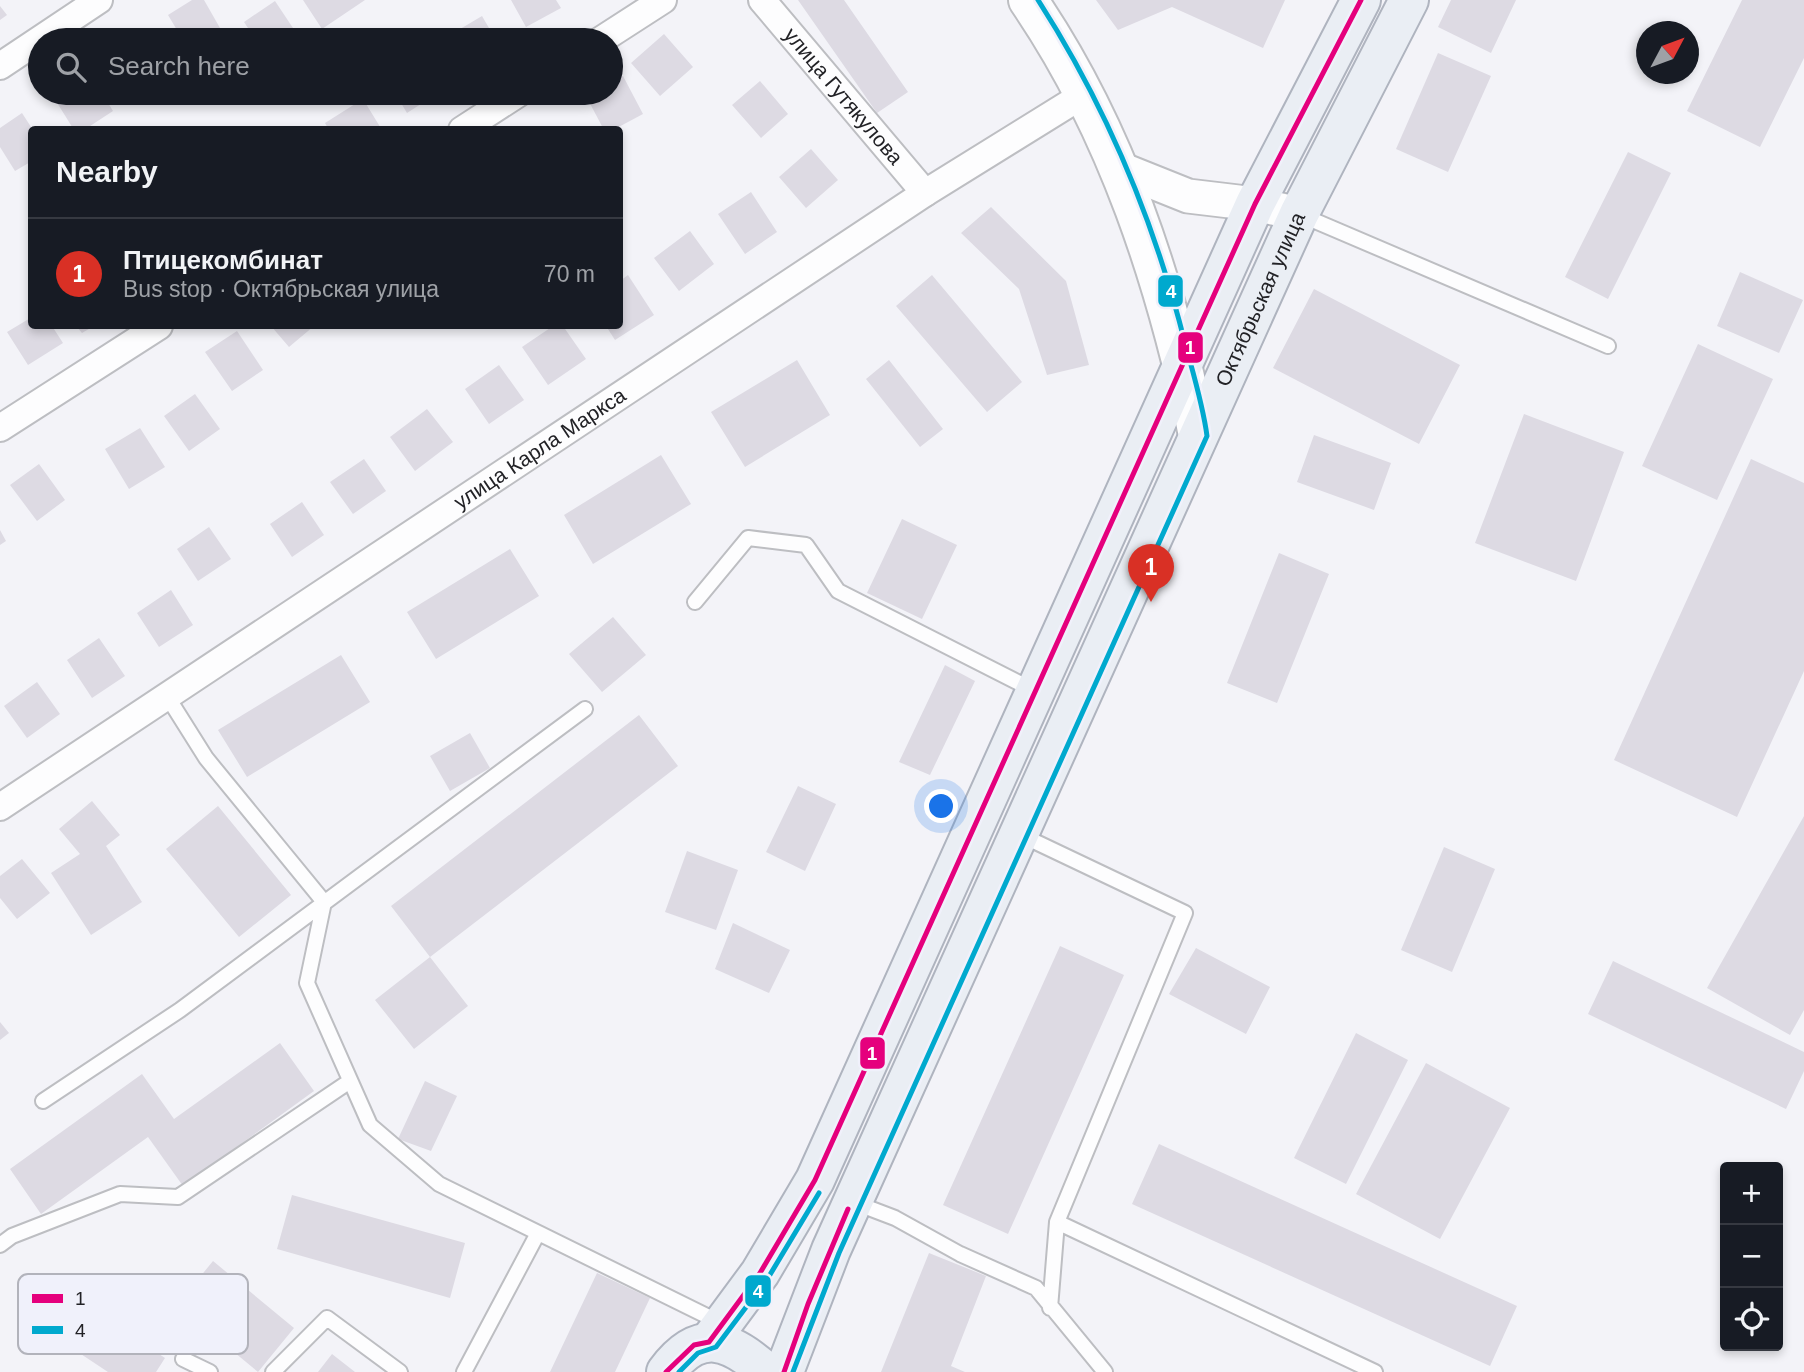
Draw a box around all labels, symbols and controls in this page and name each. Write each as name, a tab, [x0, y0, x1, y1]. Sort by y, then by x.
north arrow	[1636, 21, 1699, 84]
street label: улица Гутякулова	[780, 23, 908, 169]
search box	[28, 28, 623, 105]
icon: search	[52, 48, 90, 86]
text: Search here	[108, 51, 250, 81]
text: Nearby	[56, 155, 158, 188]
street label: Октябрьская улица	[1211, 208, 1309, 390]
text: Птицекомбинат	[123, 245, 323, 275]
text: 1	[73, 261, 85, 287]
text: 70 m	[544, 261, 595, 287]
line badge: 4	[1157, 274, 1184, 308]
text: Bus stop · Октябрьская улица	[123, 276, 439, 302]
text: 4	[1166, 281, 1177, 302]
line badge: 1	[1177, 331, 1204, 364]
text: 1	[1185, 337, 1196, 358]
street label: улица Карла Маркса	[450, 383, 630, 513]
pin: 1	[1128, 544, 1174, 602]
your location	[924, 789, 958, 823]
line badge: 1	[859, 1036, 886, 1070]
text: 1	[867, 1043, 878, 1064]
map controls	[1720, 1162, 1783, 1351]
button: +	[1720, 1162, 1783, 1225]
button: −	[1720, 1225, 1783, 1288]
legend	[18, 1274, 248, 1354]
line badge: 4	[744, 1274, 772, 1308]
text: 4	[753, 1281, 764, 1302]
text: 1	[75, 1288, 86, 1309]
button: locate	[1720, 1288, 1783, 1351]
text: 4	[75, 1320, 86, 1341]

